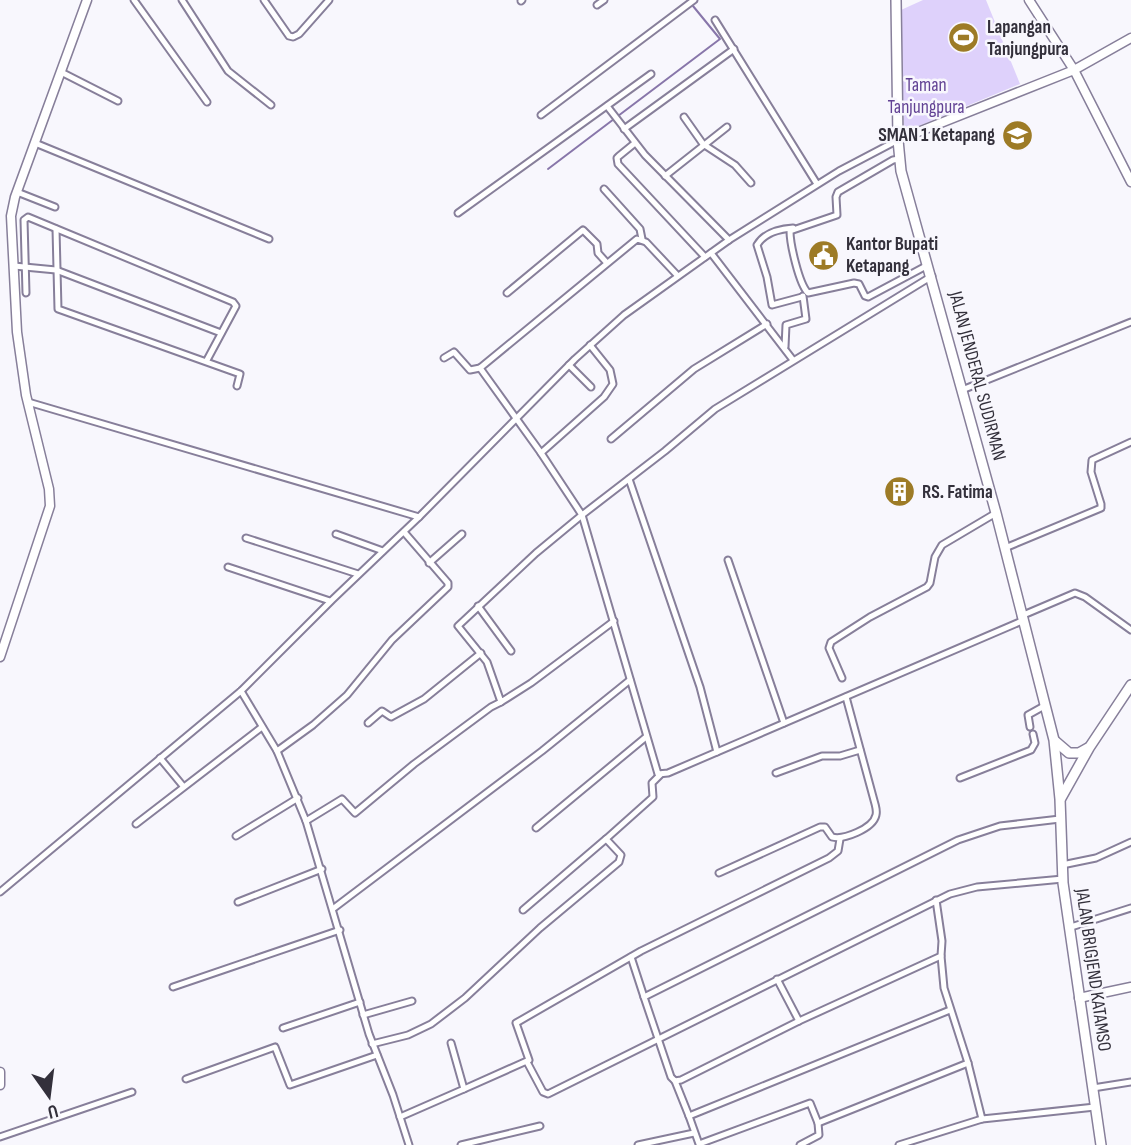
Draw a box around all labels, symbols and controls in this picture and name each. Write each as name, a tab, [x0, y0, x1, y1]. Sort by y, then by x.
place label: Lapangan Tanjungpura	[987, 16, 1069, 61]
sports icon: Lapangan Tanjungpura	[947, 21, 981, 55]
park label: Taman Tanjungpura	[887, 74, 965, 119]
school or university icon: SMAN 1 Ketapang	[1001, 118, 1035, 152]
place label: SMAN 1 Ketapang	[878, 124, 995, 147]
place label: Kantor Bupati Ketapang	[846, 233, 938, 278]
public building icon: Kantor Bupati Ketapang	[806, 238, 840, 272]
street label: JALAN JENDERAL SUDIRMAN	[943, 288, 1011, 463]
building icon: RS. Fatima	[882, 475, 916, 509]
place label: RS. Fatima	[922, 481, 993, 504]
street label: JALAN BRIGJEND KATAMSO	[1070, 886, 1116, 1053]
north arrow	[14, 1061, 84, 1131]
text: U	[45, 1099, 60, 1123]

